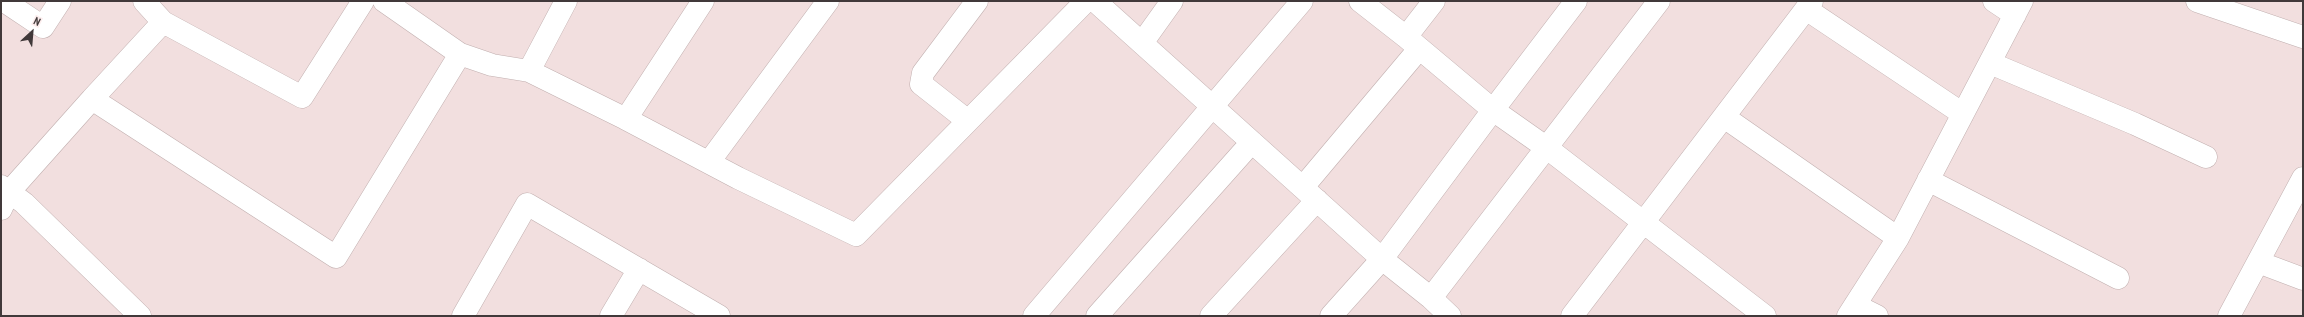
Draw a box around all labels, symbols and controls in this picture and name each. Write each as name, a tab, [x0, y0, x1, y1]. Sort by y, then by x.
north arrow	[12, 12, 52, 52]
text: N	[32, 14, 43, 29]

